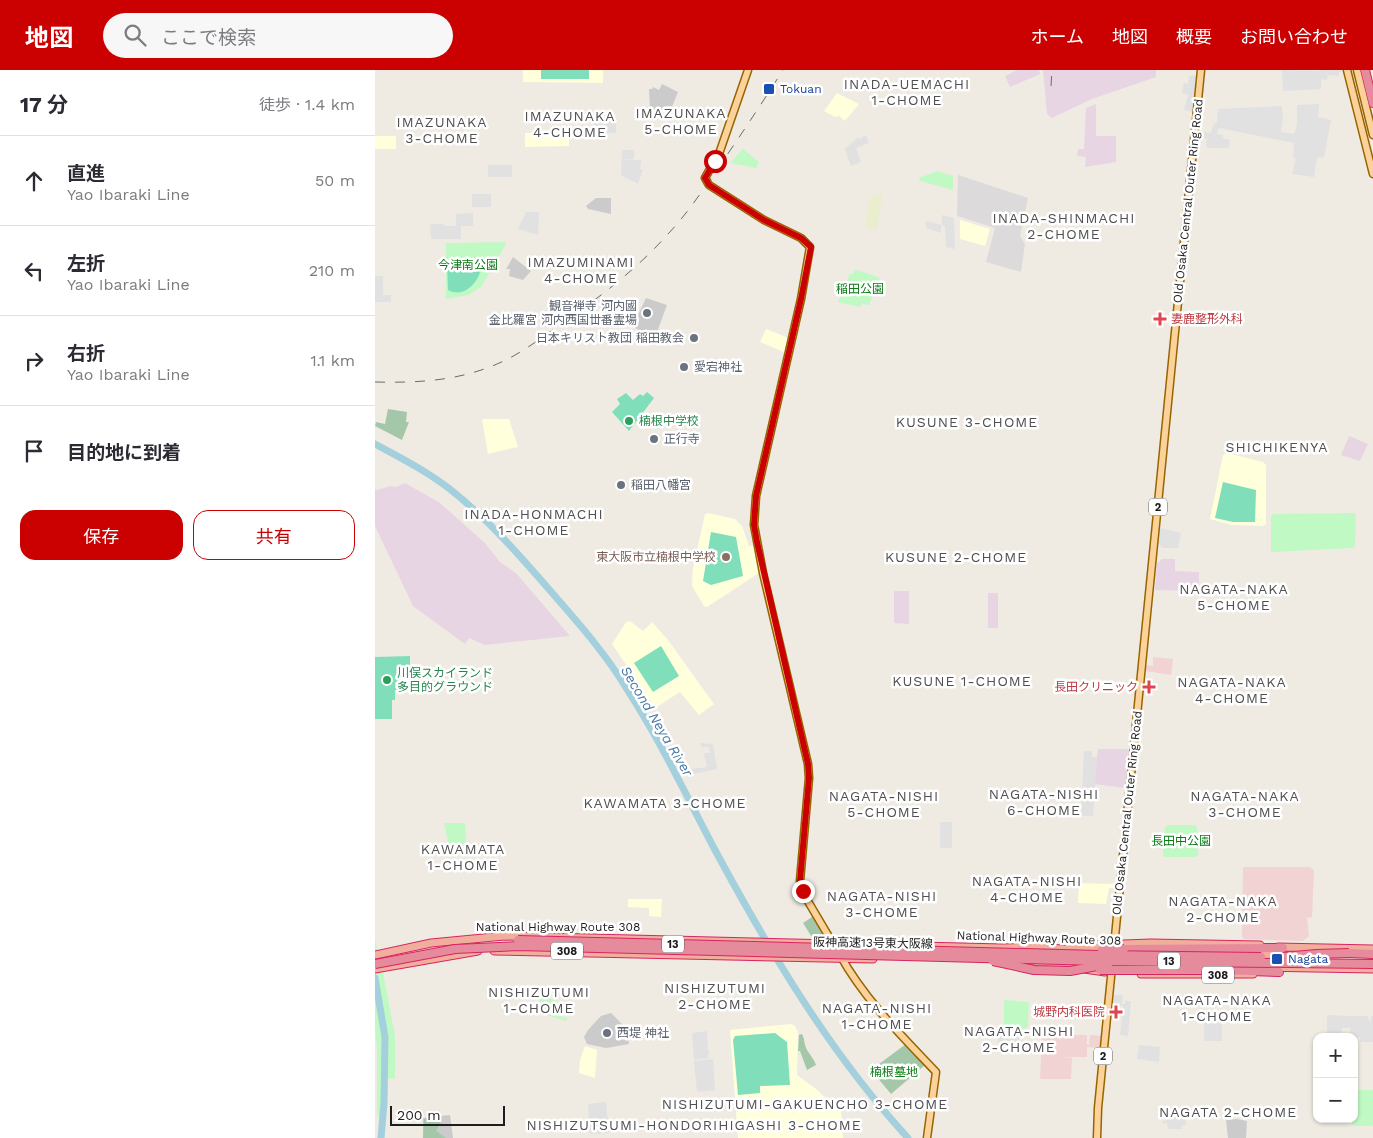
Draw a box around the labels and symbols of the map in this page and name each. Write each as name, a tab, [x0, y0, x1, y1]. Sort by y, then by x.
district label: INADA-UEMACHI 1-CHOME	[844, 76, 970, 108]
marker: Tokuan	[762, 82, 776, 96]
place label: Tokuan	[780, 82, 822, 96]
street label: Old Osaka Central Outer Ring Road	[1170, 98, 1206, 304]
district label: IMAZUNAKA 5-CHOME	[635, 105, 727, 137]
district label: IMAZUNAKA 4-CHOME	[524, 108, 616, 140]
district label: IMAZUNAKA 3-CHOME	[396, 114, 488, 146]
route start	[704, 150, 727, 173]
district label: INADA-SHINMACHI 2-CHOME	[993, 210, 1135, 242]
district label: IMAZUMINAMI 4-CHOME	[528, 254, 634, 286]
park label: 今津南公園	[438, 258, 498, 272]
park label: 稲田公園	[836, 282, 884, 296]
place label: 観音禅寺 河内國 金比羅宮 河内西国丗番霊場	[489, 299, 637, 327]
marker: 観音禅寺 河内國 金比羅宮 河内西国丗番霊場	[641, 307, 653, 319]
marker: 妻鹿整形外科	[1153, 312, 1167, 326]
place label: 妻鹿整形外科	[1171, 312, 1243, 326]
place label: 日本キリスト教団 稲田教会	[536, 331, 684, 345]
marker: 日本キリスト教団 稲田教会	[688, 332, 700, 344]
place label: 愛宕神社	[694, 360, 742, 374]
marker: 愛宕神社	[678, 361, 690, 373]
place label: 楠根中学校	[639, 414, 699, 428]
district label: KUSUNE 3-CHOME	[896, 414, 1038, 430]
marker: 楠根中学校	[623, 415, 635, 427]
place label: 正行寺	[664, 432, 700, 446]
marker: 正行寺	[648, 433, 660, 445]
district label: SHICHIKENYA	[1225, 439, 1329, 455]
place label: 稲田八幡宮	[631, 478, 691, 492]
marker: 稲田八幡宮	[615, 479, 627, 491]
road number: 2	[1149, 498, 1167, 516]
district label: INADA-HONMACHI 1-CHOME	[464, 506, 604, 538]
district label: KUSUNE 2-CHOME	[885, 549, 1027, 565]
place label: 東大阪市立楠根中学校	[596, 550, 716, 564]
marker: 東大阪市立楠根中学校	[720, 551, 732, 563]
district label: NAGATA-NAKA 5-CHOME	[1179, 581, 1289, 613]
water label: Second Neya River	[618, 663, 697, 779]
place label: 川俣スカイランド 多目的グラウンド	[397, 666, 493, 694]
district label: KUSUNE 1-CHOME	[892, 673, 1032, 689]
marker: 川俣スカイランド 多目的グラウンド	[381, 674, 393, 686]
district label: NAGATA-NAKA 4-CHOME	[1177, 674, 1287, 706]
place label: 長田クリニック	[1054, 680, 1138, 694]
marker: 長田クリニック	[1142, 680, 1156, 694]
street label: Old Osaka Central Outer Ring Road	[1109, 710, 1145, 916]
district label: NAGATA-NISHI 6-CHOME	[989, 786, 1099, 818]
district label: NAGATA-NISHI 5-CHOME	[829, 788, 939, 820]
district label: NAGATA-NAKA 3-CHOME	[1190, 788, 1300, 820]
district label: KAWAMATA 3-CHOME	[583, 795, 747, 811]
park label: 長田中公園	[1151, 834, 1211, 848]
district label: KAWAMATA 1-CHOME	[421, 841, 505, 873]
district label: NAGATA-NISHI 4-CHOME	[972, 873, 1082, 905]
route end	[792, 880, 815, 903]
district label: NAGATA-NISHI 3-CHOME	[827, 888, 937, 920]
district label: NAGATA-NAKA 2-CHOME	[1168, 893, 1278, 925]
street label: National Highway Route 308	[476, 920, 640, 934]
street label: National Highway Route 308	[957, 928, 1121, 948]
street label: 阪神高速13号東大阪線	[813, 935, 933, 951]
road number: 13	[662, 936, 684, 952]
road number: 308	[551, 942, 583, 959]
road number: 13	[1158, 952, 1180, 969]
marker: Nagata	[1270, 952, 1284, 966]
place label: Nagata	[1288, 952, 1328, 966]
road number: 308	[1202, 966, 1234, 984]
district label: NISHIZUTUMI 2-CHOME	[664, 980, 766, 1012]
district label: NISHIZUTUMI 1-CHOME	[488, 984, 590, 1016]
district label: NAGATA-NAKA 1-CHOME	[1162, 992, 1272, 1024]
district label: NAGATA-NISHI 1-CHOME	[822, 1000, 932, 1032]
place label: 城野内科医院	[1033, 1005, 1105, 1019]
marker: 城野内科医院	[1109, 1005, 1123, 1019]
district label: NAGATA-NISHI 2-CHOME	[964, 1023, 1074, 1055]
place label: 西堤 神社	[617, 1026, 669, 1040]
marker: 西堤 神社	[601, 1027, 613, 1039]
road number: 2	[1094, 1048, 1112, 1064]
park label: 楠根墓地	[870, 1065, 918, 1079]
district label: NISHIZUTUMI-GAKUENCHO 3-CHOME	[662, 1096, 948, 1112]
scale bar	[390, 1103, 505, 1126]
district label: NAGATA 2-CHOME	[1159, 1104, 1297, 1120]
district label: NISHIZUTSUMI-HONDORIHIGASHI 3-CHOME	[526, 1117, 862, 1133]

